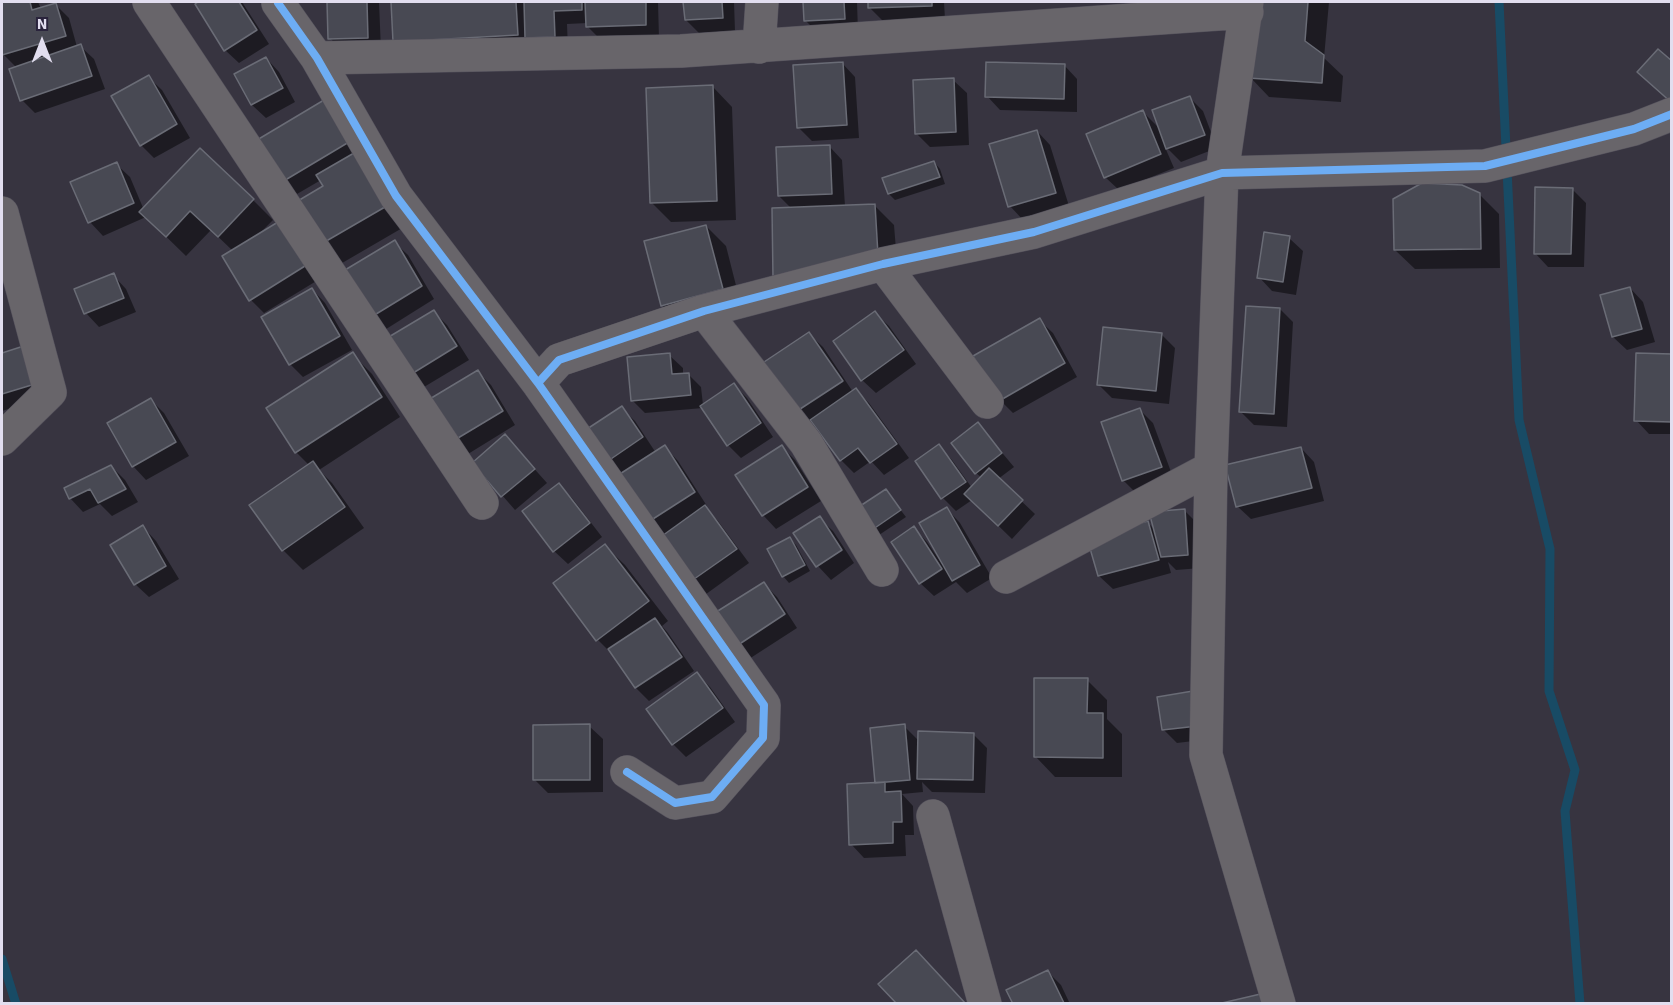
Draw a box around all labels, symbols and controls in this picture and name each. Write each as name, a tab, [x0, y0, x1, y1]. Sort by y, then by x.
north arrow	[12, 12, 72, 72]
text: N	[37, 13, 47, 35]

